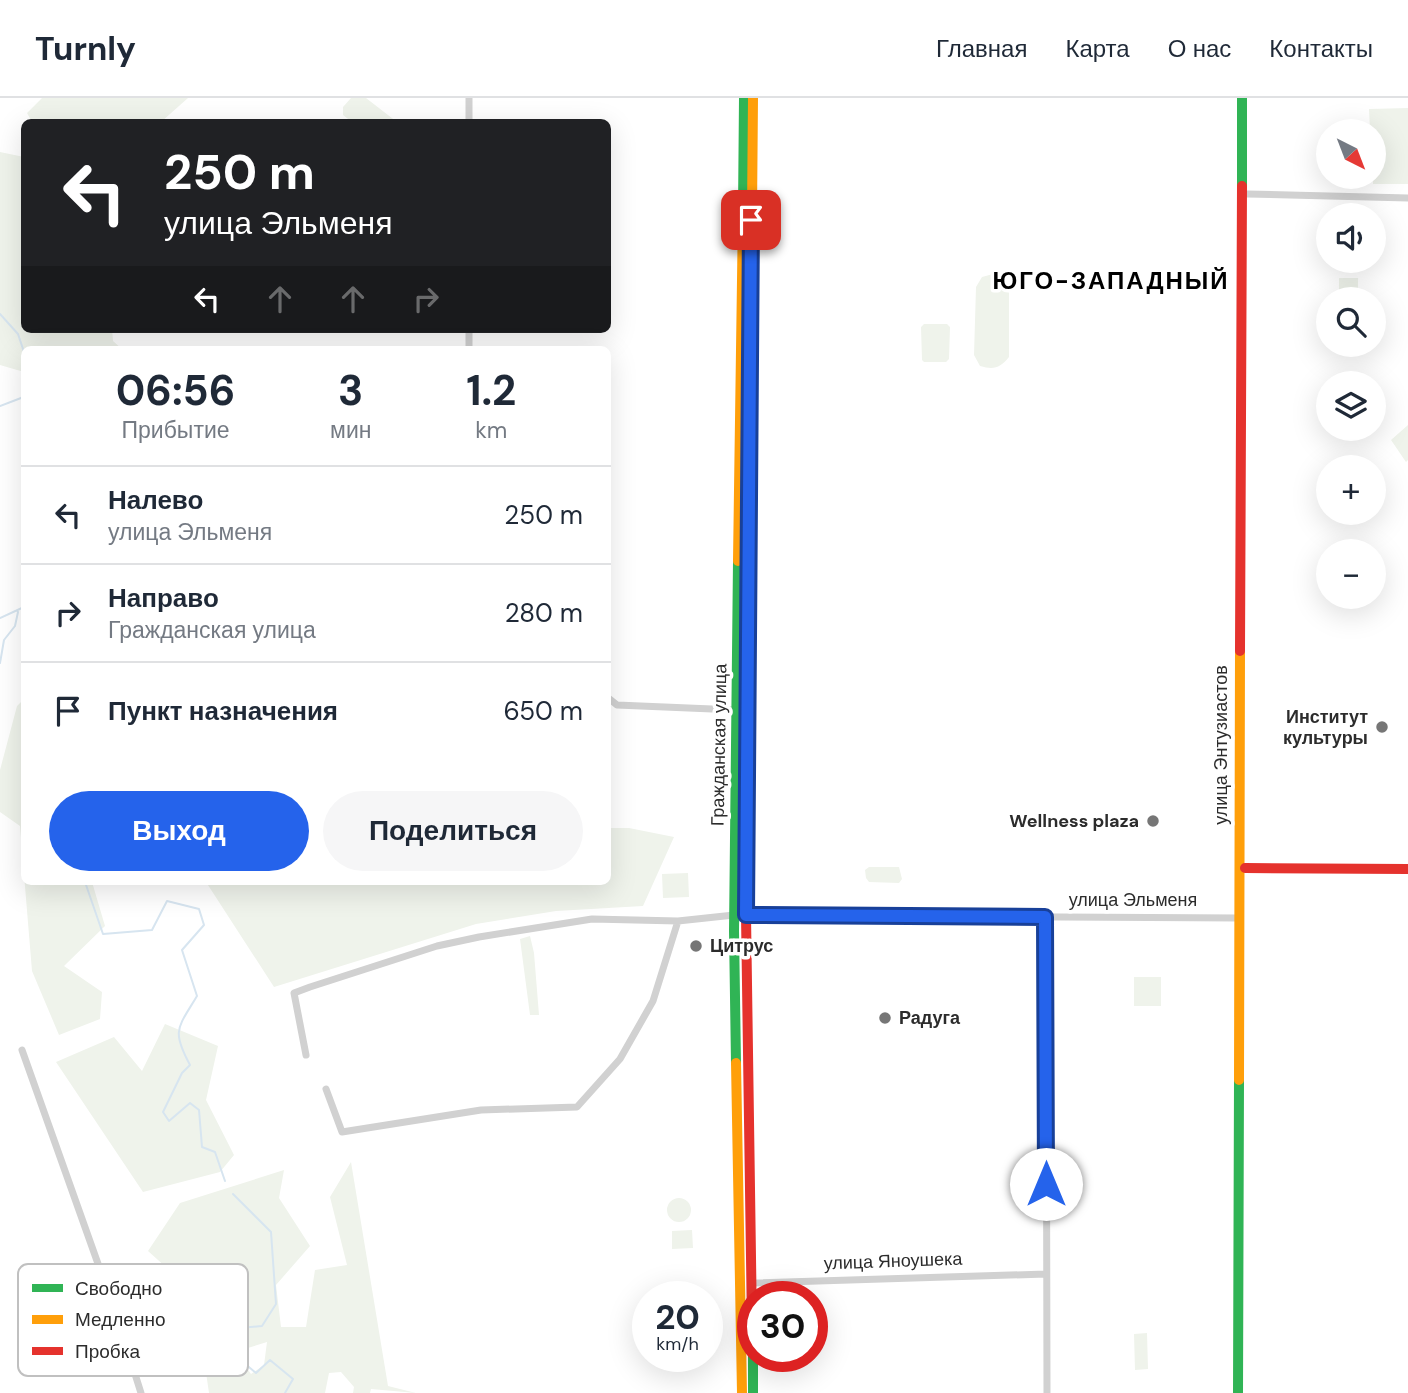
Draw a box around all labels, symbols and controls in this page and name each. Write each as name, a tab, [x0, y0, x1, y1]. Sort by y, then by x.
text: Turnly	[35, 27, 136, 70]
text: Главная	[936, 33, 1027, 64]
text: Карта	[1065, 33, 1130, 64]
text: О нас	[1168, 33, 1231, 64]
text: Контакты	[1269, 33, 1373, 64]
north arrow	[1316, 119, 1386, 189]
map controls	[1316, 119, 1386, 609]
text: 250 m	[164, 140, 315, 204]
icon: left	[49, 147, 140, 238]
pin	[721, 190, 781, 250]
icon: arrive	[732, 201, 770, 239]
text: улица Эльменя	[164, 202, 393, 244]
button: sound	[1316, 203, 1386, 273]
district label: ЮГО-ЗАПАДНЫЙ	[992, 265, 1230, 296]
icon: left	[188, 280, 226, 318]
icon: ahead	[261, 280, 299, 318]
icon: ahead	[334, 280, 372, 318]
icon: right	[407, 280, 445, 318]
button: search	[1316, 287, 1386, 357]
text: 06:56	[116, 363, 235, 418]
text: 3	[338, 363, 363, 418]
text: 1.2	[466, 363, 516, 418]
button: layers	[1316, 371, 1386, 441]
text: Прибытие	[122, 415, 230, 445]
text: мин	[330, 415, 371, 445]
text: km	[475, 415, 507, 445]
button: +	[1316, 455, 1386, 525]
text: Налево	[108, 483, 203, 517]
icon: left	[49, 496, 87, 534]
text: 250 m	[504, 498, 583, 532]
text: улица Эльменя	[108, 517, 272, 547]
button: −	[1316, 539, 1386, 609]
text: Направо	[108, 581, 219, 615]
icon: right	[49, 594, 87, 632]
text: 280 m	[505, 596, 583, 630]
text: Гражданская улица	[108, 615, 316, 645]
street label: Гражданская улица	[706, 663, 732, 826]
street label: улица Энтузиастов	[1209, 665, 1233, 825]
icon: arrive	[49, 692, 87, 730]
text: Пункт назначения	[108, 694, 338, 728]
text: 650 m	[503, 694, 583, 728]
place label: Институт культуры	[1283, 705, 1368, 750]
marker: Институт культуры	[1374, 719, 1390, 735]
button: Выход	[49, 791, 309, 871]
button: Поделиться	[323, 791, 583, 871]
place label: Wellness plaza	[1009, 809, 1139, 833]
marker: Wellness plaza	[1145, 813, 1161, 829]
street label: улица Эльменя	[1069, 888, 1197, 912]
place label: Цитрус	[710, 934, 773, 958]
marker: Цитрус	[688, 938, 704, 954]
place label: Радуга	[899, 1006, 961, 1030]
marker: Радуга	[877, 1010, 893, 1026]
position arrow	[1009, 1147, 1083, 1221]
street label: улица Яноушека	[823, 1247, 964, 1275]
legend	[18, 1264, 248, 1376]
text: Свободно	[75, 1276, 162, 1301]
speed limit sign: 30	[737, 1281, 828, 1372]
text: 20	[655, 1294, 700, 1340]
text: Медленно	[75, 1307, 165, 1332]
text: km/h	[656, 1332, 699, 1356]
text: Пробка	[75, 1339, 140, 1364]

